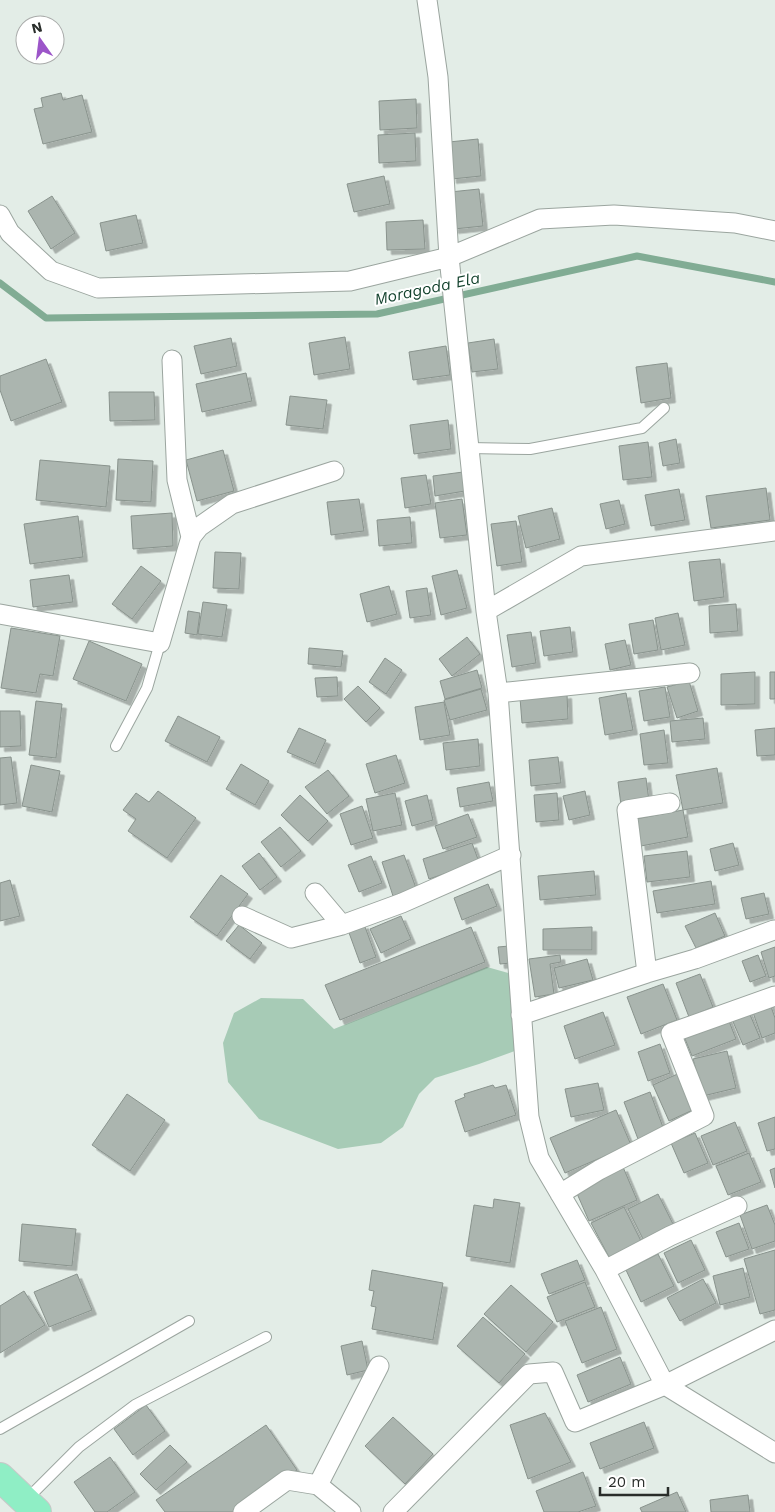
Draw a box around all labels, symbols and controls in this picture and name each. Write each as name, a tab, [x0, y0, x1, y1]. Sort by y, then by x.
north arrow	[15, 15, 65, 65]
text: N	[30, 18, 44, 36]
water label: Moragoda Ela	[373, 268, 482, 309]
scale bar	[600, 1464, 668, 1496]
text: 20 m	[608, 1473, 646, 1491]

